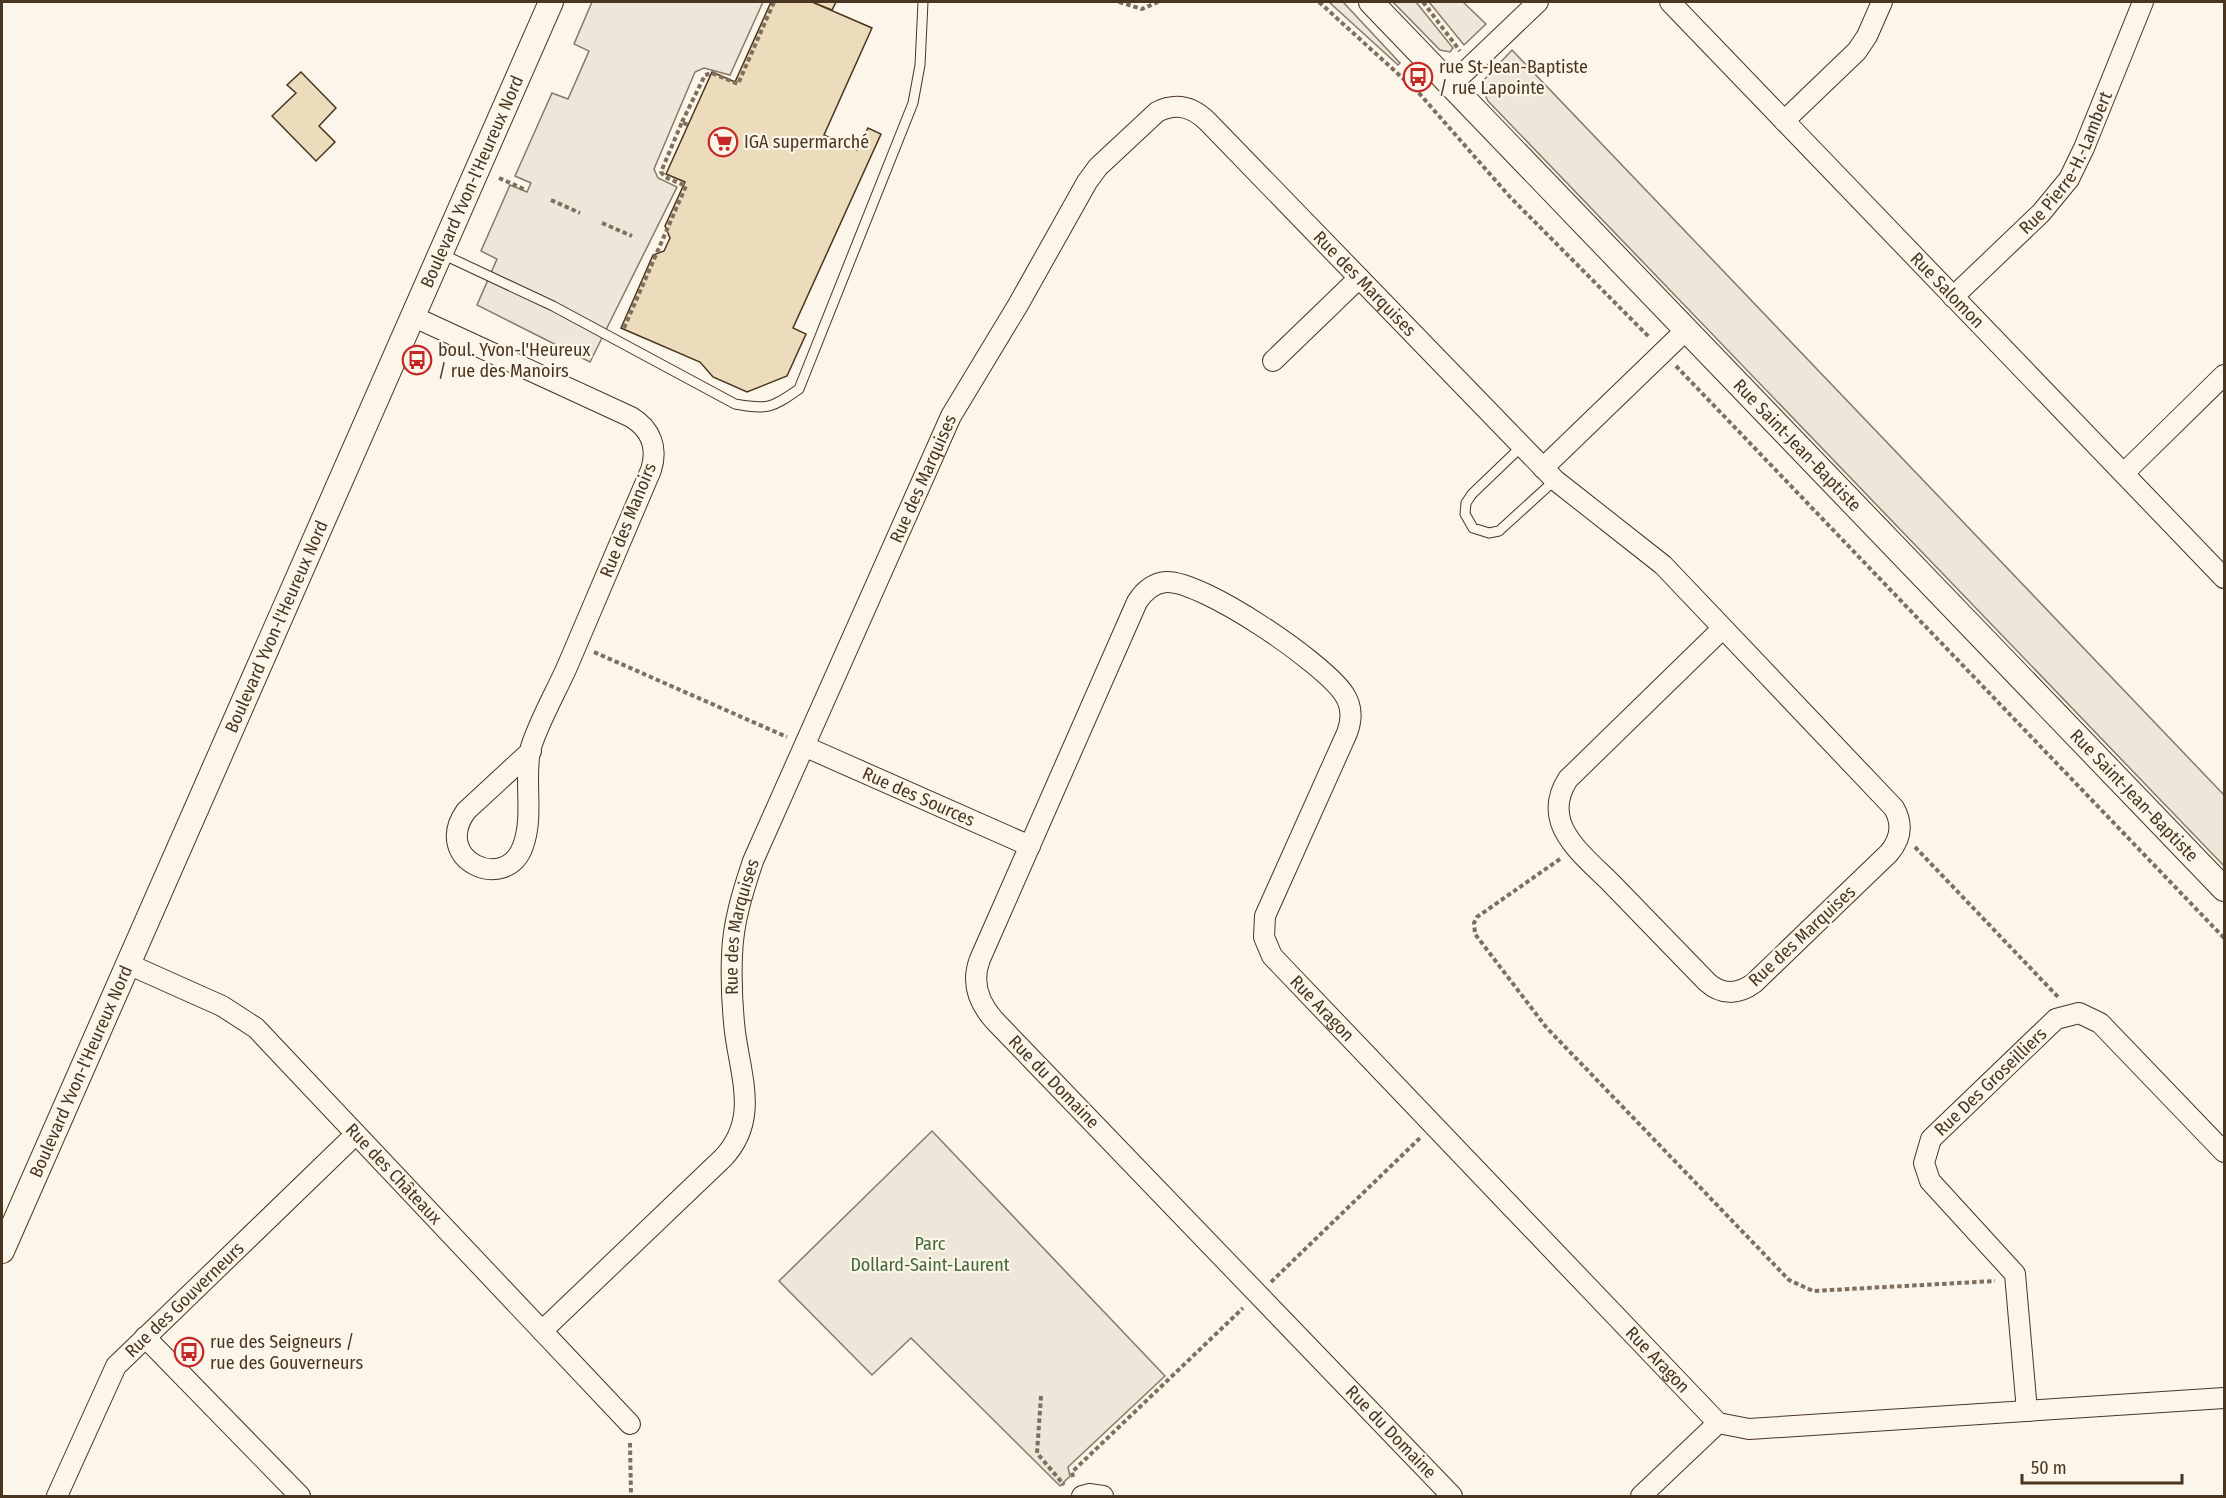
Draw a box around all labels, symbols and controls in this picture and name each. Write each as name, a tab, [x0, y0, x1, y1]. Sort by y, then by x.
place label: rue St-Jean-Baptiste / rue Lapointe	[1439, 56, 1588, 99]
bus stop icon: rue St-Jean-Baptiste / rue Lapointe	[1402, 61, 1434, 93]
street label: Boulevard Yvon-l'Heureux Nord	[416, 72, 528, 291]
street label: Rue Pierre-H.-Lambert	[2015, 88, 2117, 239]
supermarket icon: IGA supermarché	[707, 126, 739, 158]
place label: IGA supermarché	[744, 131, 869, 153]
street label: Rue des Marquises	[1309, 226, 1421, 341]
street label: Rue Salomon	[1906, 248, 1989, 333]
place label: boul. Yvon-l'Heureux / rue des Manoirs	[438, 339, 590, 382]
bus stop icon: boul. Yvon-l'Heureux / rue des Manoirs	[401, 344, 433, 376]
street label: Rue Saint-Jean-Baptiste	[1729, 374, 1866, 516]
street label: Rue des Marquises	[885, 411, 961, 546]
street label: Rue des Manoirs	[595, 459, 661, 581]
street label: Boulevard Yvon-l'Heureux Nord	[220, 517, 333, 736]
street label: Rue Saint-Jean-Baptiste	[2065, 725, 2203, 866]
street label: Rue des Sources	[859, 762, 978, 831]
street label: Rue des Marquises	[721, 856, 764, 995]
street label: Rue des Marquises	[1744, 881, 1860, 991]
street label: Boulevard Yvon-l'Heureux Nord	[25, 962, 137, 1181]
street label: Rue Aragon	[1285, 971, 1359, 1046]
street label: Rue Des Groseilliers	[1930, 1023, 2051, 1141]
street label: Rue du Domaine	[1004, 1031, 1104, 1133]
street label: Rue des Châteaux	[341, 1119, 447, 1229]
park label: Parc Dollard-Saint-Laurent	[850, 1233, 1010, 1276]
street label: Rue des Gouverneurs	[120, 1237, 249, 1362]
street label: Rue Aragon	[1621, 1322, 1694, 1398]
place label: rue des Seigneurs / rue des Gouverneurs	[210, 1331, 363, 1374]
bus stop icon: rue des Seigneurs / rue des Gouverneurs	[173, 1336, 205, 1368]
street label: Rue du Domaine	[1341, 1381, 1441, 1483]
scale bar	[2022, 1447, 2182, 1485]
text: 50 m	[2031, 1457, 2067, 1479]

